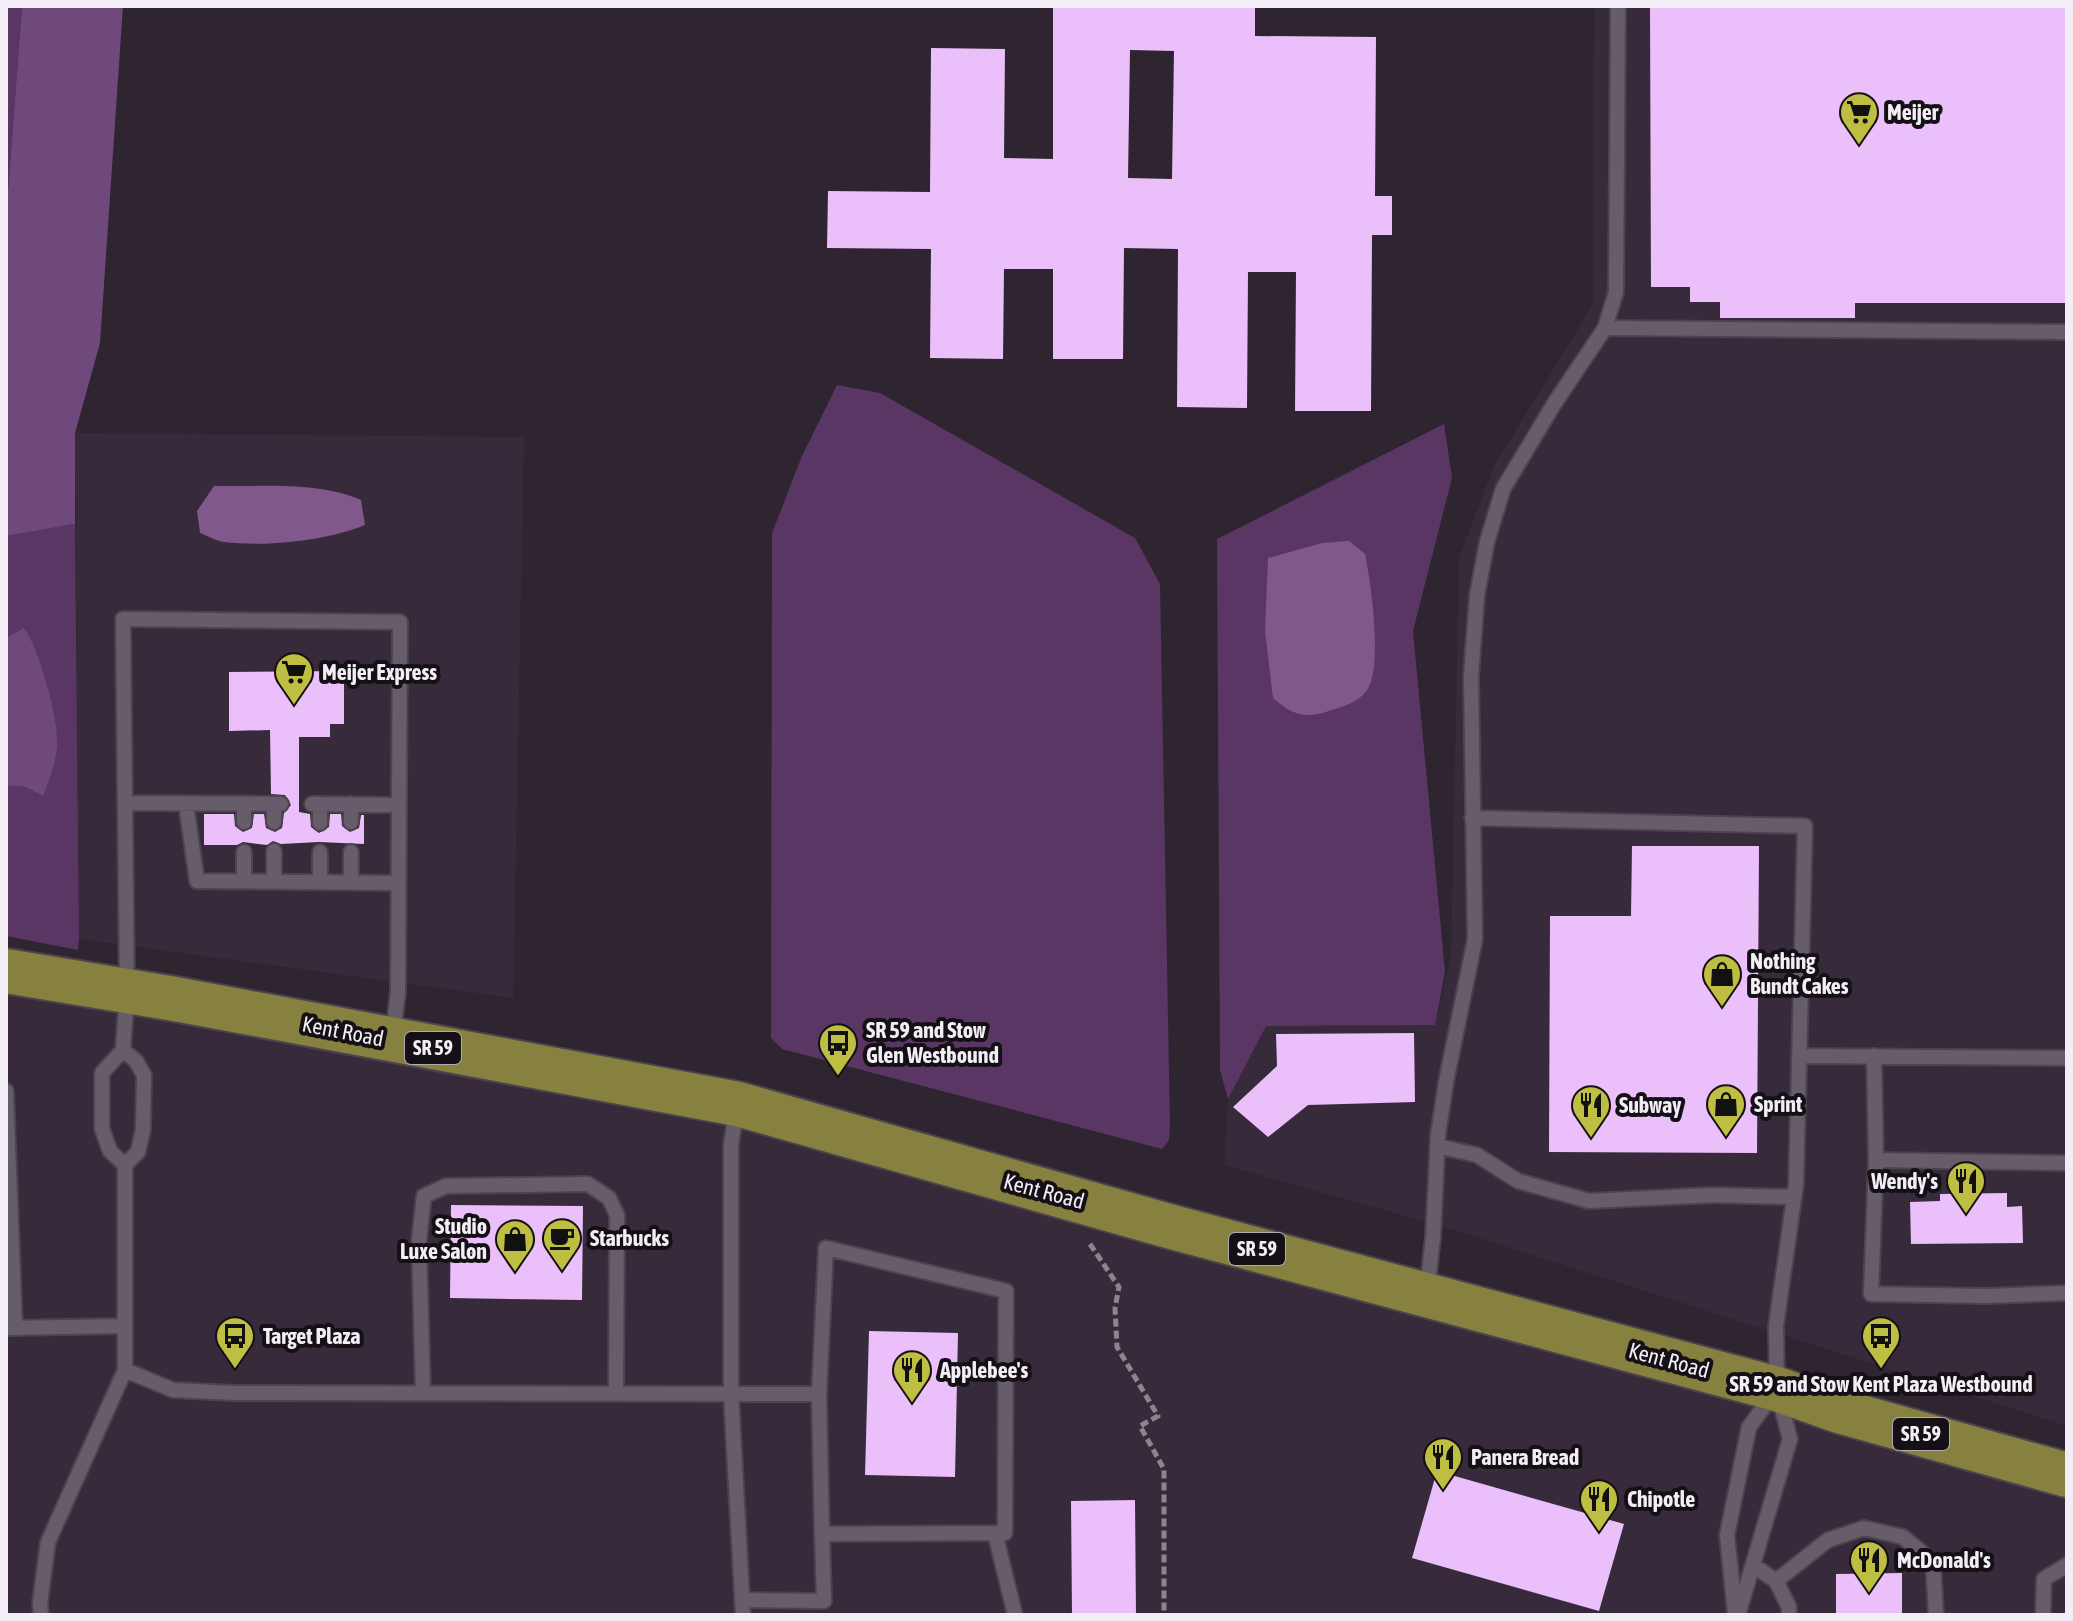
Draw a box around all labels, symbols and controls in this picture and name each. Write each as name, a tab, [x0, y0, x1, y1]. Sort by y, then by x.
supermarket icon: Meijer	[1838, 91, 1880, 146]
place label: Meijer	[1887, 99, 1939, 125]
supermarket icon: Meijer Express	[273, 651, 315, 706]
place label: Meijer Express	[322, 659, 437, 685]
place label: Nothing Bundt Cakes	[1750, 948, 1849, 999]
shop icon: Nothing Bundt Cakes	[1701, 953, 1743, 1008]
street label: Kent Road	[300, 1010, 386, 1052]
place label: SR 59 and Stow Glen Westbound	[866, 1017, 999, 1068]
bus stop icon: SR 59 and Stow Glen Westbound	[817, 1022, 859, 1077]
road number: SR 59	[405, 1032, 461, 1064]
shop icon: Sprint	[1705, 1083, 1747, 1138]
restaurant icon: Subway	[1570, 1084, 1612, 1139]
place label: Sprint	[1754, 1091, 1803, 1117]
place label: Subway	[1619, 1092, 1681, 1118]
restaurant icon: Wendy's	[1945, 1160, 1987, 1215]
street label: Kent Road	[1001, 1168, 1087, 1214]
place label: Wendy's	[1870, 1168, 1938, 1194]
place label: Studio Luxe Salon	[400, 1213, 487, 1264]
cafe icon: Starbucks	[541, 1217, 583, 1272]
shop icon: Studio Luxe Salon	[494, 1218, 536, 1273]
place label: Starbucks	[590, 1225, 669, 1251]
road number: SR 59	[1229, 1233, 1285, 1265]
bus stop icon: Target Plaza	[214, 1315, 256, 1370]
bus stop icon: SR 59 and Stow Kent Plaza Westbound	[1860, 1315, 1902, 1370]
place label: Target Plaza	[263, 1323, 361, 1349]
street label: Kent Road	[1626, 1337, 1712, 1383]
restaurant icon: Applebee's	[891, 1349, 933, 1404]
place label: Applebee's	[939, 1357, 1028, 1383]
place label: SR 59 and Stow Kent Plaza Westbound	[1729, 1371, 2033, 1397]
road number: SR 59	[1893, 1418, 1949, 1450]
restaurant icon: Panera Bread	[1422, 1436, 1464, 1491]
place label: Panera Bread	[1471, 1444, 1579, 1470]
restaurant icon: Chipotle	[1578, 1478, 1620, 1533]
place label: Chipotle	[1627, 1486, 1695, 1512]
restaurant icon: McDonald's	[1848, 1539, 1890, 1594]
place label: McDonald's	[1897, 1547, 1991, 1573]

